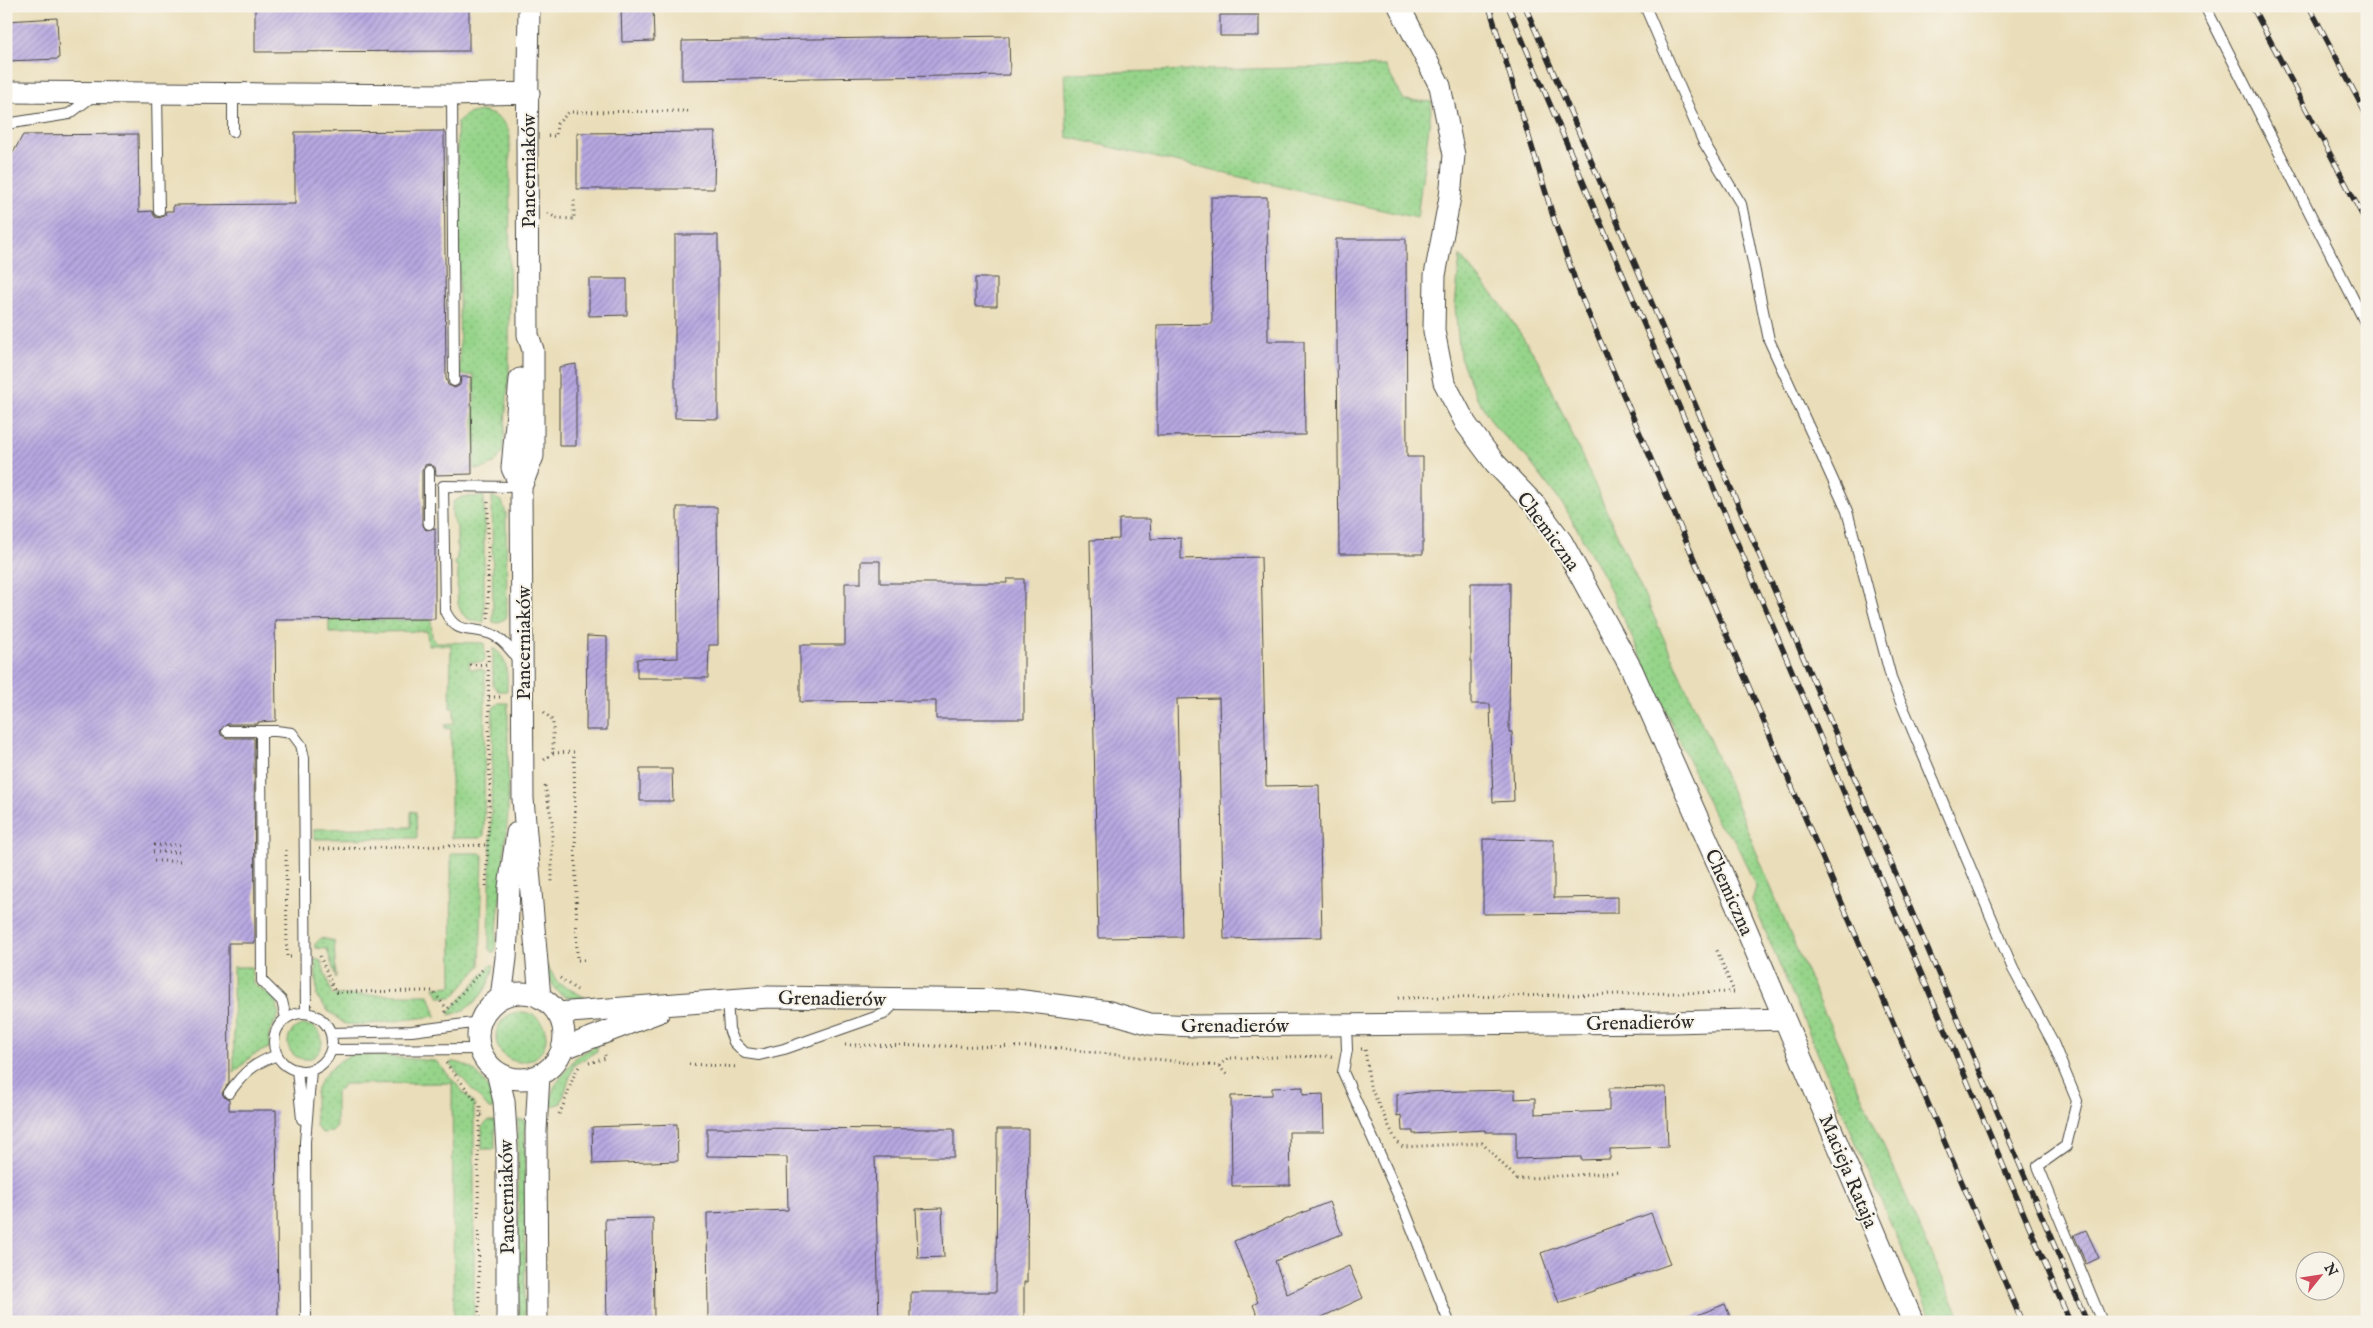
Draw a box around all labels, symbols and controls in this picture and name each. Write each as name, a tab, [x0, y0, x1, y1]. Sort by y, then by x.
street label: Pancerniaków	[517, 113, 542, 228]
street label: Chemiczna	[1511, 487, 1585, 577]
street label: Pancerniaków	[512, 585, 537, 700]
street label: Chemiczna	[1699, 846, 1759, 940]
street label: Grenadierów	[778, 986, 887, 1013]
street label: Grenadierów	[1586, 1010, 1695, 1037]
street label: Grenadierów	[1181, 1014, 1290, 1039]
street label: Macieja Rataja	[1812, 1111, 1883, 1232]
street label: Pancerniaków	[494, 1139, 521, 1255]
north arrow	[2296, 1250, 2346, 1300]
text: N	[2319, 1259, 2341, 1280]

